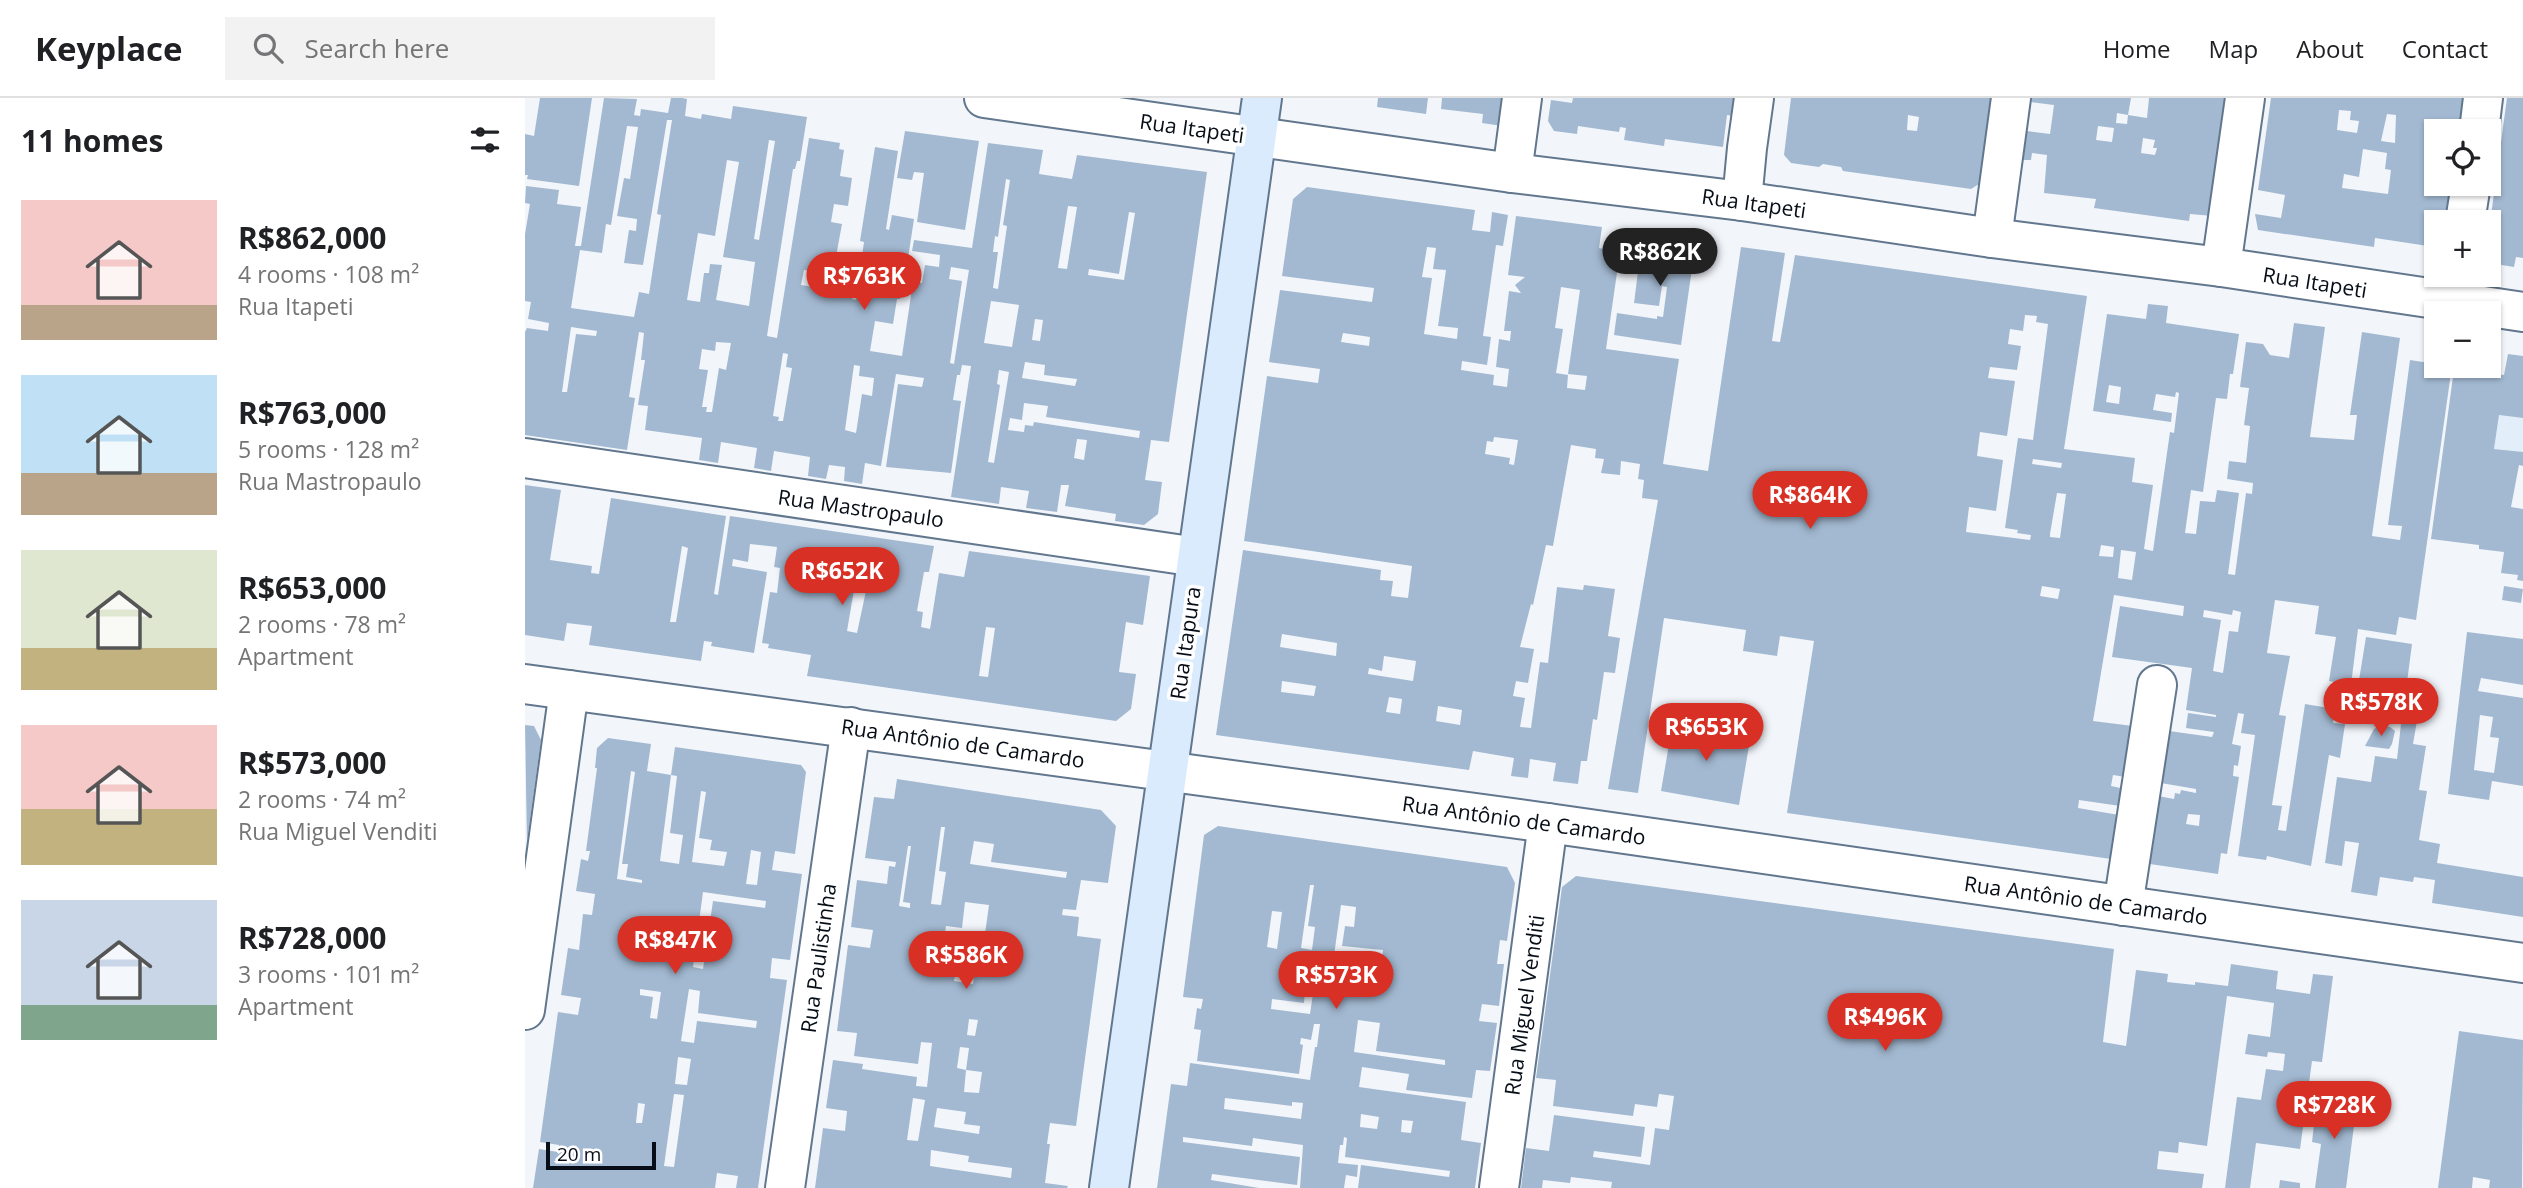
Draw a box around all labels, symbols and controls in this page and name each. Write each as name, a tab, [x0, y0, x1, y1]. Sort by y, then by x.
search box	[225, 17, 715, 80]
text: Keyplace	[35, 26, 183, 71]
icon: search	[249, 29, 287, 67]
text: Search here	[305, 30, 449, 66]
text: Home	[2103, 32, 2171, 65]
text: Map	[2209, 32, 2258, 65]
text: About	[2296, 32, 2364, 65]
text: Contact	[2402, 32, 2488, 65]
street label: Rua Itapeti	[1138, 107, 1246, 149]
map controls	[2424, 119, 2501, 378]
button: locate	[2424, 119, 2501, 196]
text: 11 homes	[21, 120, 164, 161]
icon: filters	[466, 121, 504, 159]
street label: Rua Itapeti	[1700, 182, 1808, 224]
button: +	[2424, 210, 2501, 287]
text: R$862,000	[238, 217, 386, 258]
icon: home	[77, 228, 161, 312]
pin: R$862K	[1603, 228, 1717, 288]
text: R$862K	[1618, 235, 1702, 267]
pin: R$763K	[807, 252, 921, 312]
text: 4 rooms · 108 m²	[238, 258, 419, 290]
text: R$763K	[822, 259, 906, 291]
street label: Rua Itapeti	[2261, 260, 2369, 304]
text: Rua Itapeti	[238, 290, 353, 322]
button: −	[2424, 301, 2501, 378]
text: R$763,000	[238, 392, 386, 433]
icon: home	[77, 403, 161, 487]
text: 5 rooms · 128 m²	[238, 433, 419, 465]
text: Rua Mastropaulo	[238, 465, 422, 497]
pin: R$864K	[1753, 472, 1867, 531]
text: R$864K	[1768, 478, 1852, 510]
street label: Rua Mastropaulo	[776, 482, 946, 534]
pin: R$652K	[785, 547, 899, 607]
text: R$652K	[800, 554, 884, 586]
text: R$653,000	[238, 567, 386, 608]
icon: home	[77, 578, 161, 662]
street label: Rua Itapura	[1163, 585, 1207, 701]
text: 2 rooms · 78 m²	[238, 608, 406, 640]
text: Apartment	[238, 640, 354, 672]
pin: R$578K	[2324, 678, 2438, 738]
text: R$578K	[2339, 685, 2423, 717]
pin: R$653K	[1649, 704, 1763, 763]
text: R$653K	[1664, 710, 1748, 742]
street label: Rua Antônio de Camardo	[839, 712, 1087, 774]
text: R$573,000	[238, 742, 386, 783]
icon: home	[77, 753, 161, 837]
text: 2 rooms · 74 m²	[238, 783, 406, 815]
street label: Rua Antônio de Camardo	[1400, 789, 1648, 851]
text: Rua Miguel Venditi	[238, 815, 437, 847]
street label: Rua Antônio de Camardo	[1962, 869, 2210, 931]
street label: Rua Paulistinha	[794, 881, 842, 1035]
street label: Rua Miguel Venditi	[1497, 913, 1551, 1097]
pin: R$847K	[618, 916, 732, 976]
text: R$728,000	[238, 917, 386, 958]
text: R$847K	[633, 923, 717, 955]
icon: home	[77, 928, 161, 1012]
pin: R$586K	[909, 932, 1023, 991]
text: R$586K	[924, 938, 1008, 970]
pin: R$573K	[1279, 951, 1393, 1011]
text: 3 rooms · 101 m²	[238, 958, 419, 990]
text: R$573K	[1294, 958, 1378, 990]
text: Apartment	[238, 990, 354, 1022]
pin: R$496K	[1828, 993, 1942, 1053]
text: R$496K	[1843, 1000, 1927, 1032]
pin: R$728K	[2277, 1082, 2391, 1141]
text: R$728K	[2292, 1088, 2376, 1120]
scale bar	[546, 1139, 656, 1171]
text: 20 m	[557, 1141, 601, 1167]

